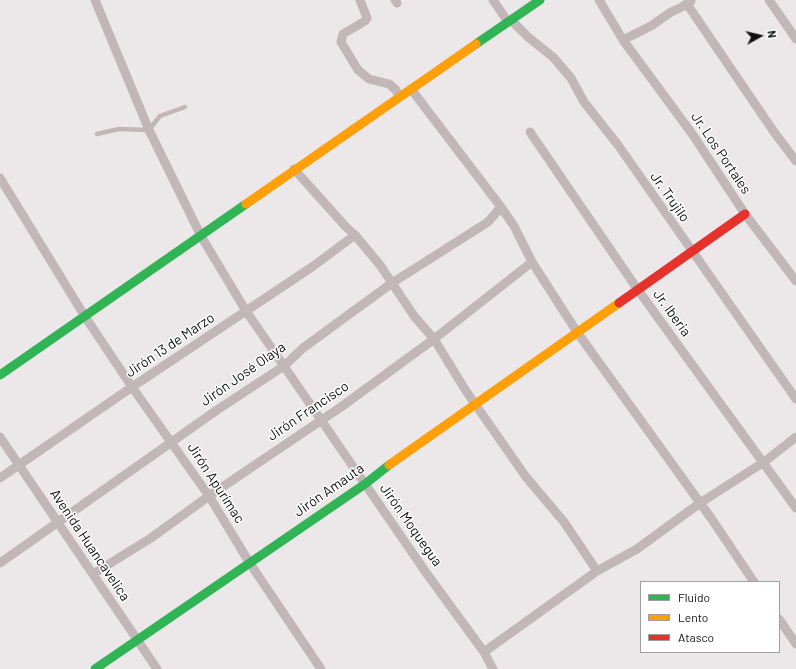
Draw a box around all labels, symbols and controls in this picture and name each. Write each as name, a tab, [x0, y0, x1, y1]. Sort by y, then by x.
north arrow	[740, 16, 780, 56]
text: N	[765, 30, 779, 39]
street label: Jr. Los Portales	[687, 109, 755, 197]
street label: Jr. Trujilo	[647, 169, 693, 225]
street label: Jr. Iberia	[649, 286, 695, 340]
street label: Jirón 13 de Marzo	[122, 309, 218, 381]
street label: Jirón José Olaya	[197, 339, 289, 409]
street label: Jirón Francisco	[264, 378, 352, 444]
street label: Jirón Apurímac	[184, 440, 248, 526]
street label: Jirón Amauta	[291, 460, 367, 520]
street label: Jirón Moquegua	[376, 480, 446, 570]
street label: Avenida Huancavelica	[46, 486, 134, 604]
legend	[640, 581, 780, 653]
text: Fluido	[678, 590, 710, 604]
text: Lento	[678, 610, 708, 624]
text: Atasco	[678, 630, 714, 644]

